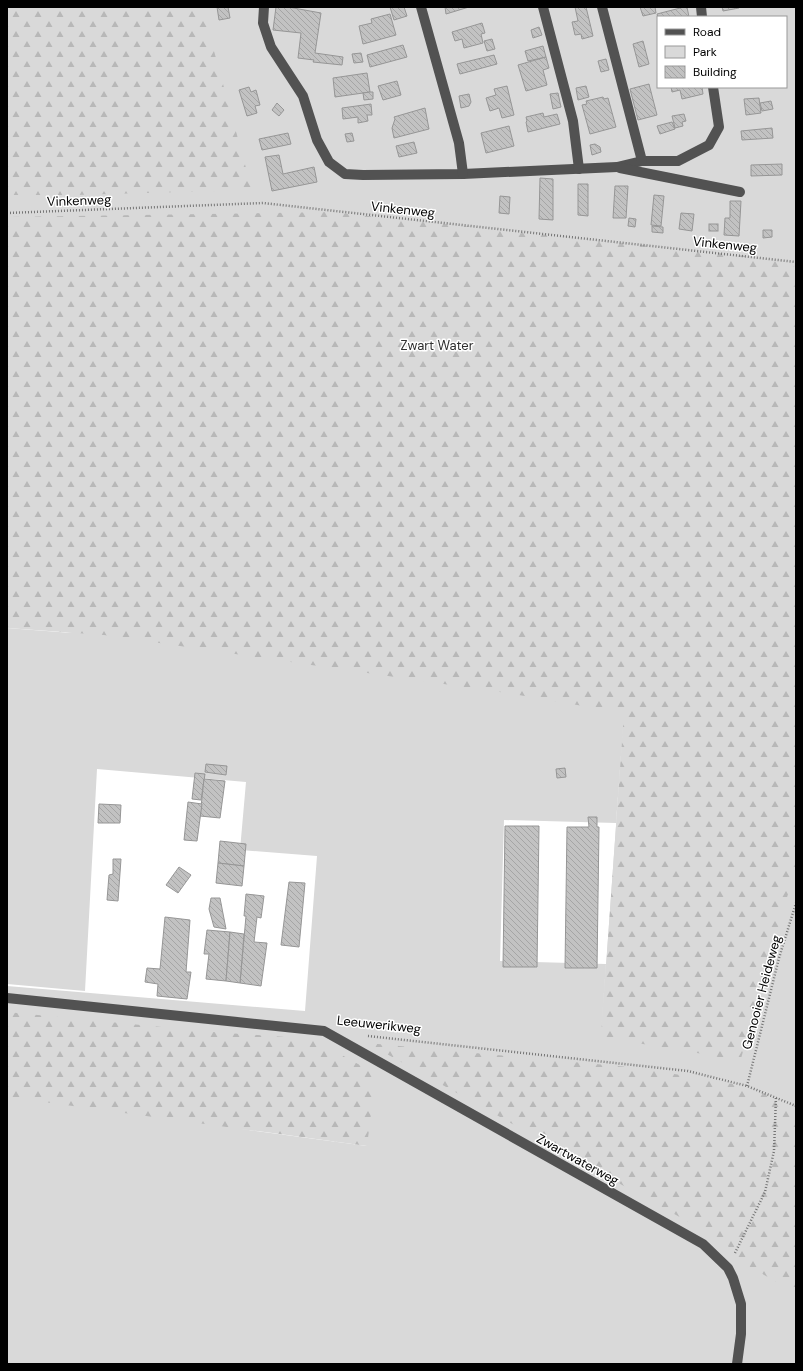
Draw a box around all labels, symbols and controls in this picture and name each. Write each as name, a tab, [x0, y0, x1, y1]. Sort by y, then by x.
legend	[657, 16, 787, 88]
text: Road	[693, 24, 721, 40]
text: Park	[693, 44, 717, 60]
text: Building	[693, 64, 737, 80]
street label: Vinkenweg	[46, 191, 112, 210]
street label: Vinkenweg	[370, 198, 436, 221]
street label: Vinkenweg	[692, 233, 758, 256]
park label: Zwart Water	[400, 337, 474, 354]
street label: Genooier Heideweg	[738, 933, 785, 1051]
street label: Leeuwerikweg	[336, 1012, 422, 1037]
street label: Zwartwaterweg	[534, 1130, 622, 1189]

